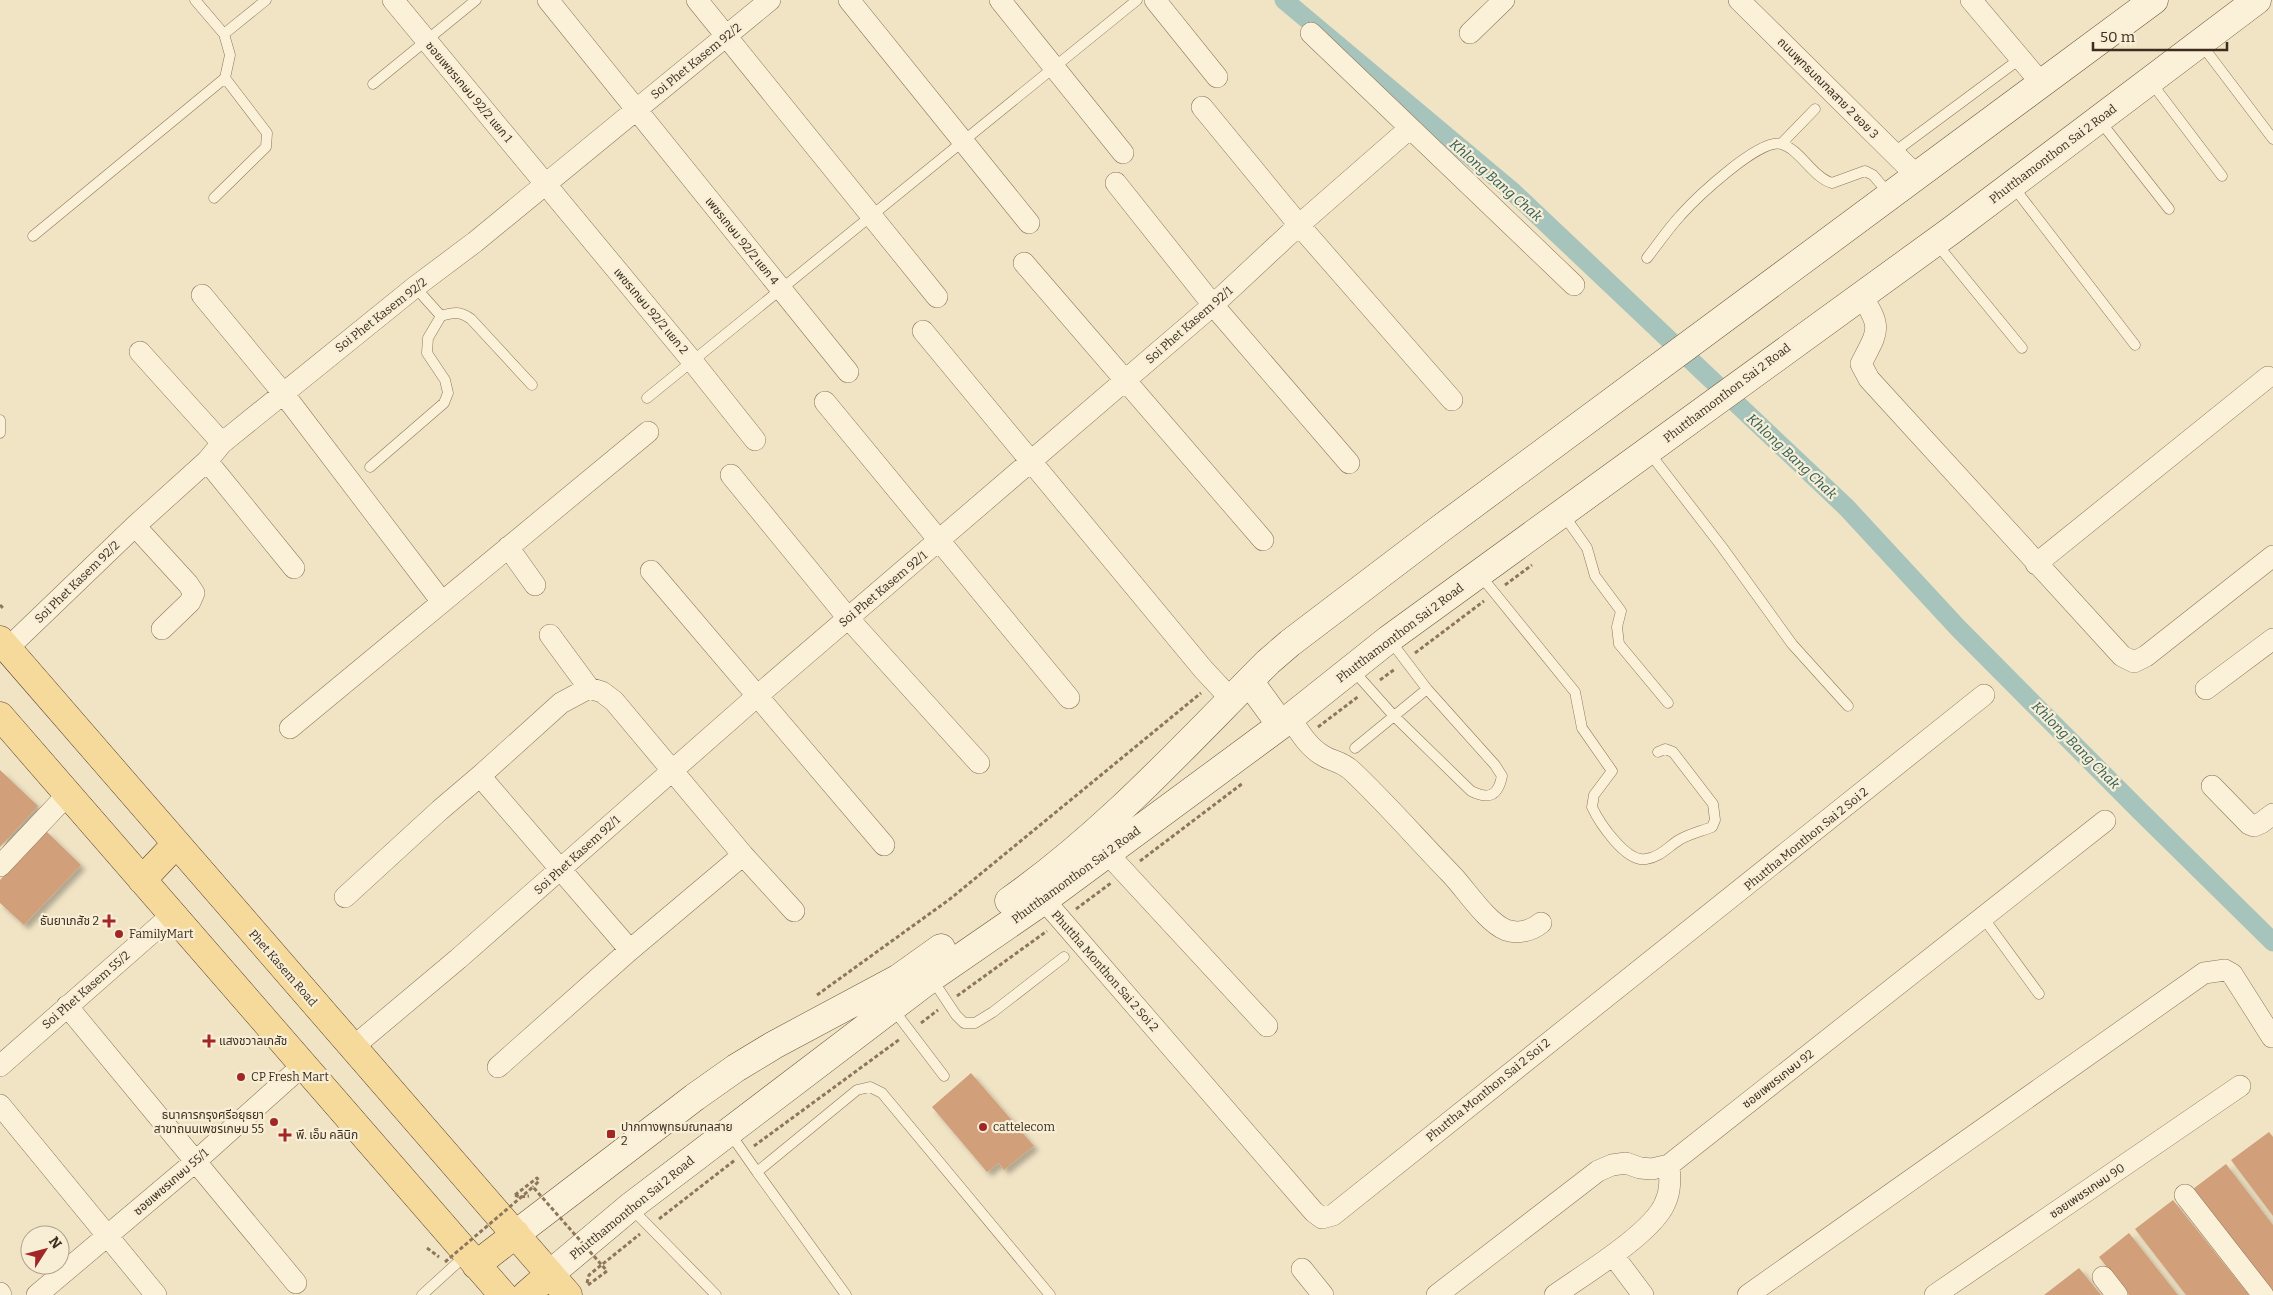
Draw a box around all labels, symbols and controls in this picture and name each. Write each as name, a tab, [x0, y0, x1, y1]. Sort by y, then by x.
street label: Soi Phet Kasem 92/2	[648, 20, 744, 102]
scale bar	[2093, 20, 2227, 52]
text: 50 m	[2100, 28, 2136, 46]
street label: ถนนพุทธมณฑลสาย 2 ซอย 3	[1775, 35, 1881, 141]
street label: ซอยเพชรเกษม 92/2 แยก 1	[423, 39, 515, 145]
street label: Phutthamonthon Sai 2 Road	[1987, 102, 2119, 206]
water label: Khlong Bang Chak	[1446, 136, 1546, 225]
street label: เพชรเกษม 92/2 แยก 4	[702, 194, 782, 288]
street label: เพชรเกษม 92/2 แยก 2	[611, 265, 691, 357]
street label: Soi Phet Kasem 92/2	[332, 275, 430, 355]
street label: Soi Phet Kasem 92/1	[1143, 283, 1235, 367]
street label: Phutthamonthon Sai 2 Road	[1661, 341, 1793, 445]
water label: Khlong Bang Chak	[1743, 410, 1841, 503]
street label: Soi Phet Kasem 92/2	[32, 538, 122, 626]
street label: Soi Phet Kasem 92/1	[836, 548, 930, 630]
street label: Phutthamonthon Sai 2 Road	[1334, 581, 1466, 685]
water label: Khlong Bang Chak	[2028, 698, 2123, 793]
street label: Phuttha Monthon Sai 2 Soi 2	[1741, 785, 1871, 893]
street label: Soi Phet Kasem 92/1	[531, 813, 623, 897]
street label: Phutthamonthon Sai 2 Road	[1009, 824, 1143, 926]
street label: Phuttha Monthon Sai 2 Soi 2	[1049, 908, 1161, 1034]
place label: ธันยาเภสัช 2	[40, 914, 99, 928]
marker: ธันยาเภสัช 2	[103, 915, 115, 927]
place label: FamilyMart	[129, 927, 194, 941]
street label: Phet Kasem Road	[246, 927, 320, 1009]
marker: FamilyMart	[113, 928, 125, 940]
street label: Soi Phet Kasem 55/2	[39, 948, 133, 1032]
place label: แสงชวาลเภสัช	[219, 1034, 287, 1048]
marker: แสงชวาลเภสัช	[203, 1035, 215, 1047]
street label: Phuttha Monthon Sai 2 Soi 2	[1423, 1036, 1553, 1144]
street label: ซอยเพชรเกษม 92	[1740, 1047, 1816, 1111]
place label: CP Fresh Mart	[251, 1070, 329, 1084]
marker: CP Fresh Mart	[235, 1071, 247, 1083]
place label: ธนาคารกรุงศรีอยุธยา สาขาถนนเพชรเกษม 55	[154, 1108, 264, 1136]
marker: ธนาคารกรุงศรีอยุธยา สาขาถนนเพชรเกษม 55	[268, 1116, 280, 1128]
place label: ปากทางพุทธมณฑลสาย 2	[621, 1120, 733, 1148]
place label: cattelecom	[993, 1120, 1055, 1134]
marker: cattelecom	[977, 1121, 989, 1133]
marker: พี. เอ็ม คลินิก	[278, 1128, 292, 1142]
place label: พี. เอ็ม คลินิก	[296, 1128, 358, 1142]
marker: ปากทางพุทธมณฑลสาย 2	[605, 1128, 617, 1140]
street label: ซอยเพชรเกษม 55/1	[131, 1146, 211, 1218]
street label: Phutthamonthon Sai 2 Road	[567, 1154, 697, 1262]
street label: ซอยเพชรเกษม 90	[2047, 1161, 2127, 1221]
north arrow	[20, 1225, 70, 1275]
text: N	[45, 1233, 65, 1252]

